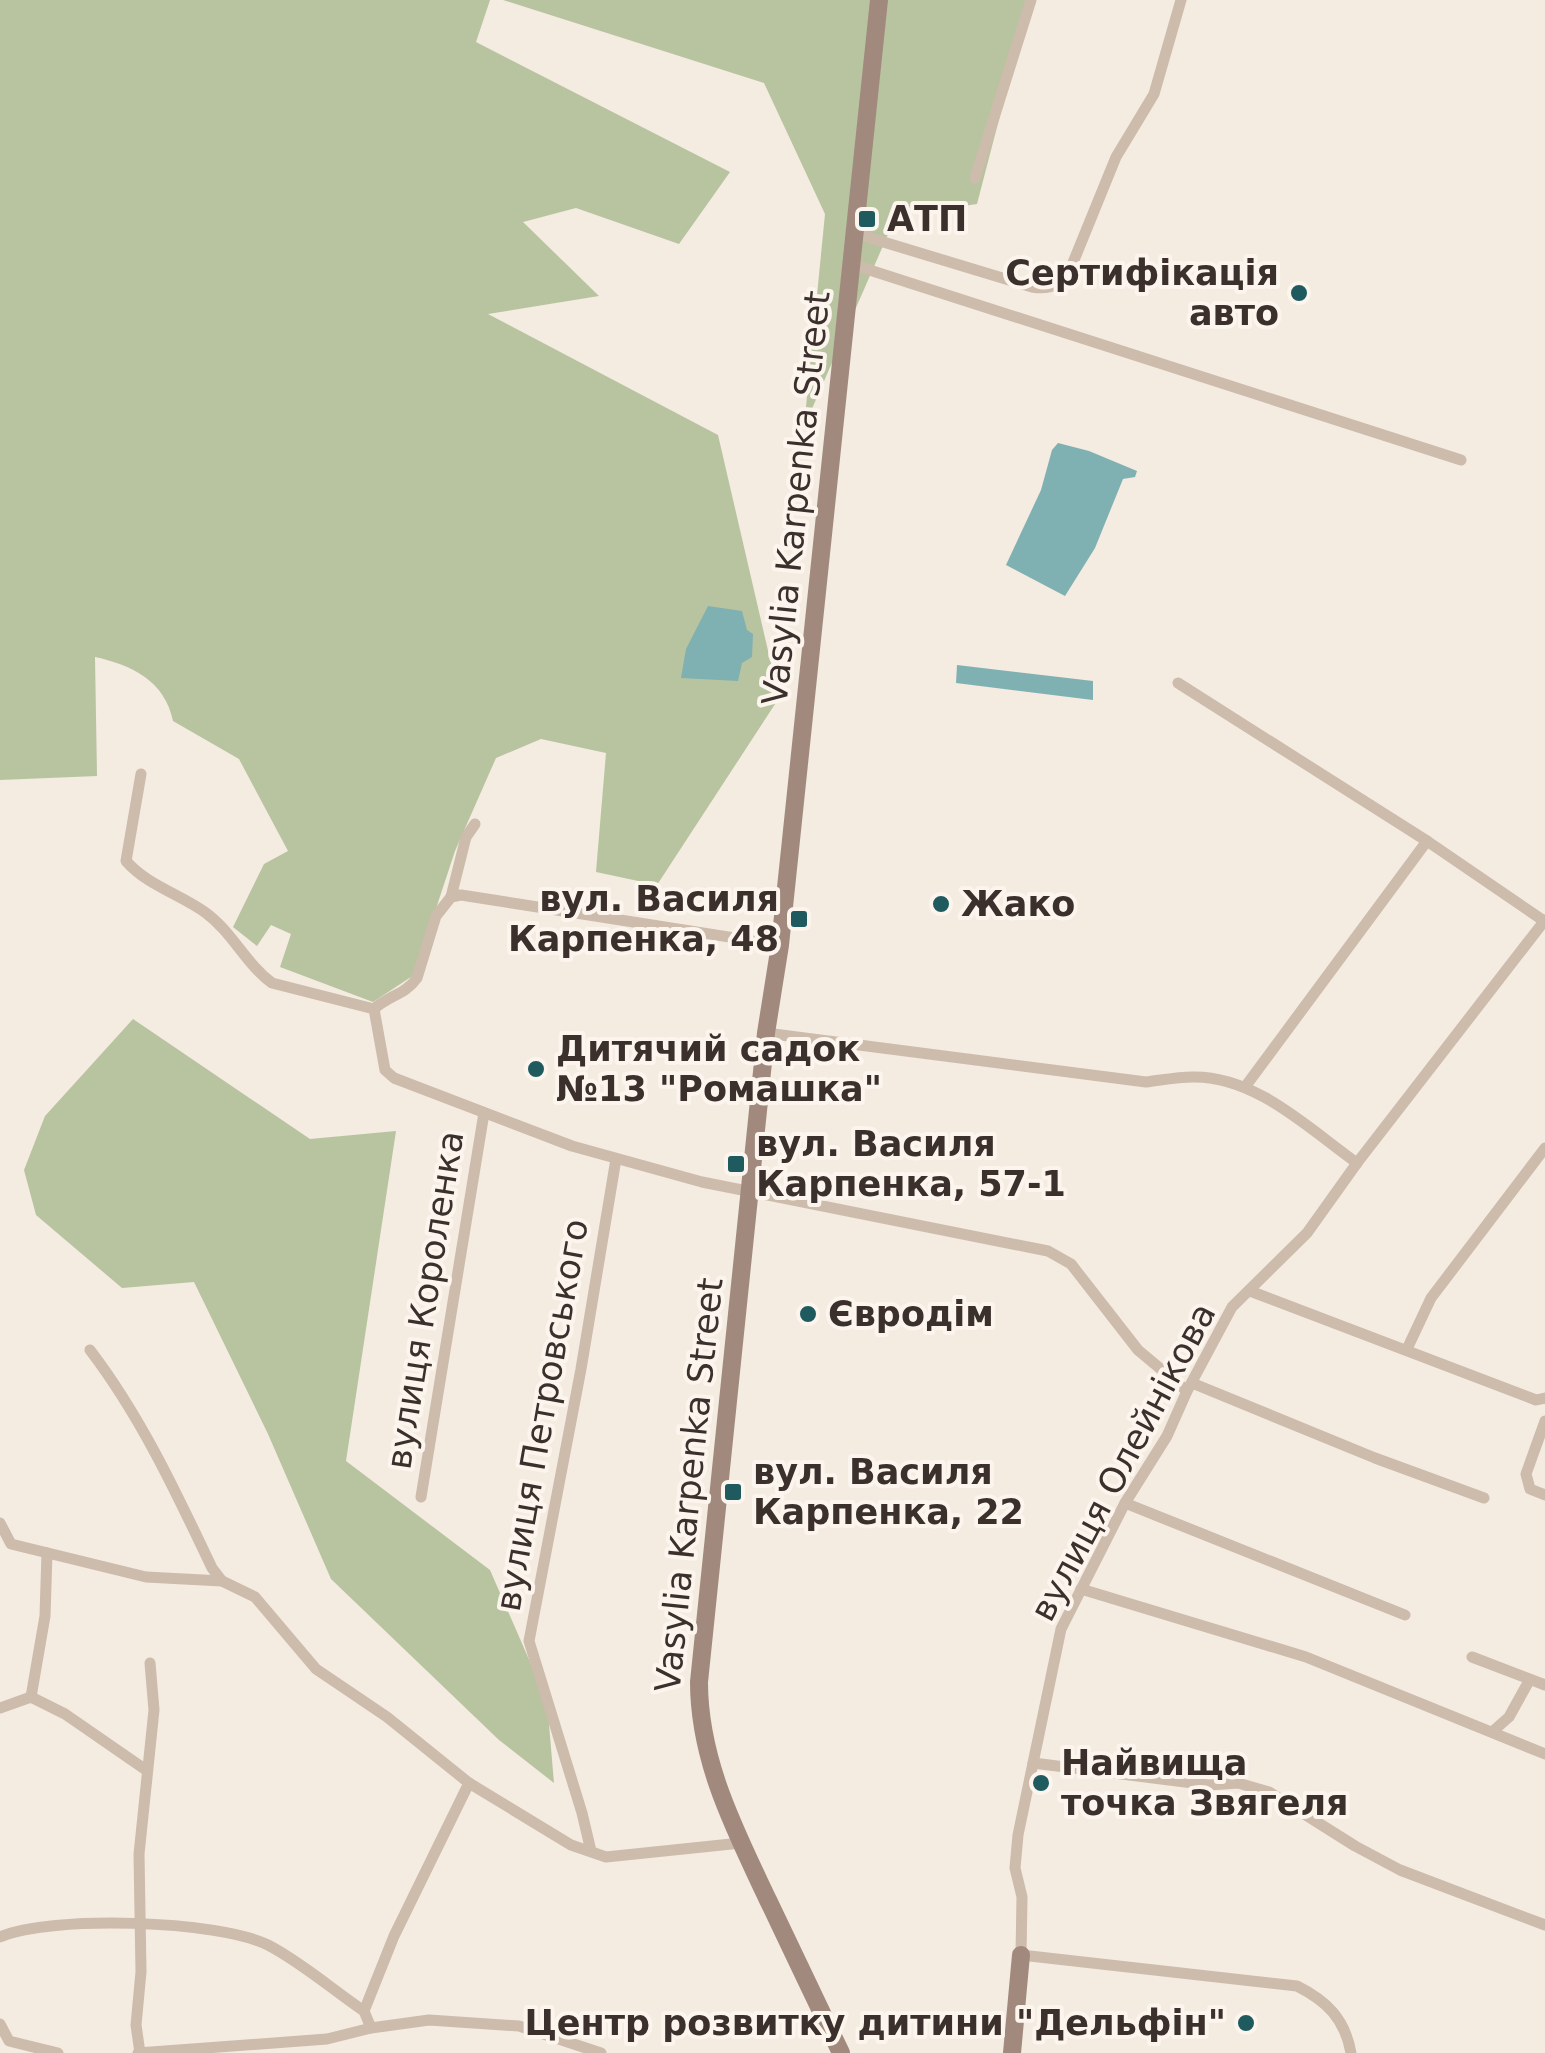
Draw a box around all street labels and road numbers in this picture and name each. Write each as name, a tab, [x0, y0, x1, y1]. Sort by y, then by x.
street label: Vasylia Karpenka Street	[754, 289, 838, 707]
street label: вулиця Короленка	[379, 1128, 471, 1472]
street label: вулиця Петровського	[488, 1216, 596, 1614]
street label: Vasylia Karpenka Street	[647, 1276, 731, 1694]
street label: вулиця Олейнікова	[1022, 1296, 1224, 1628]

